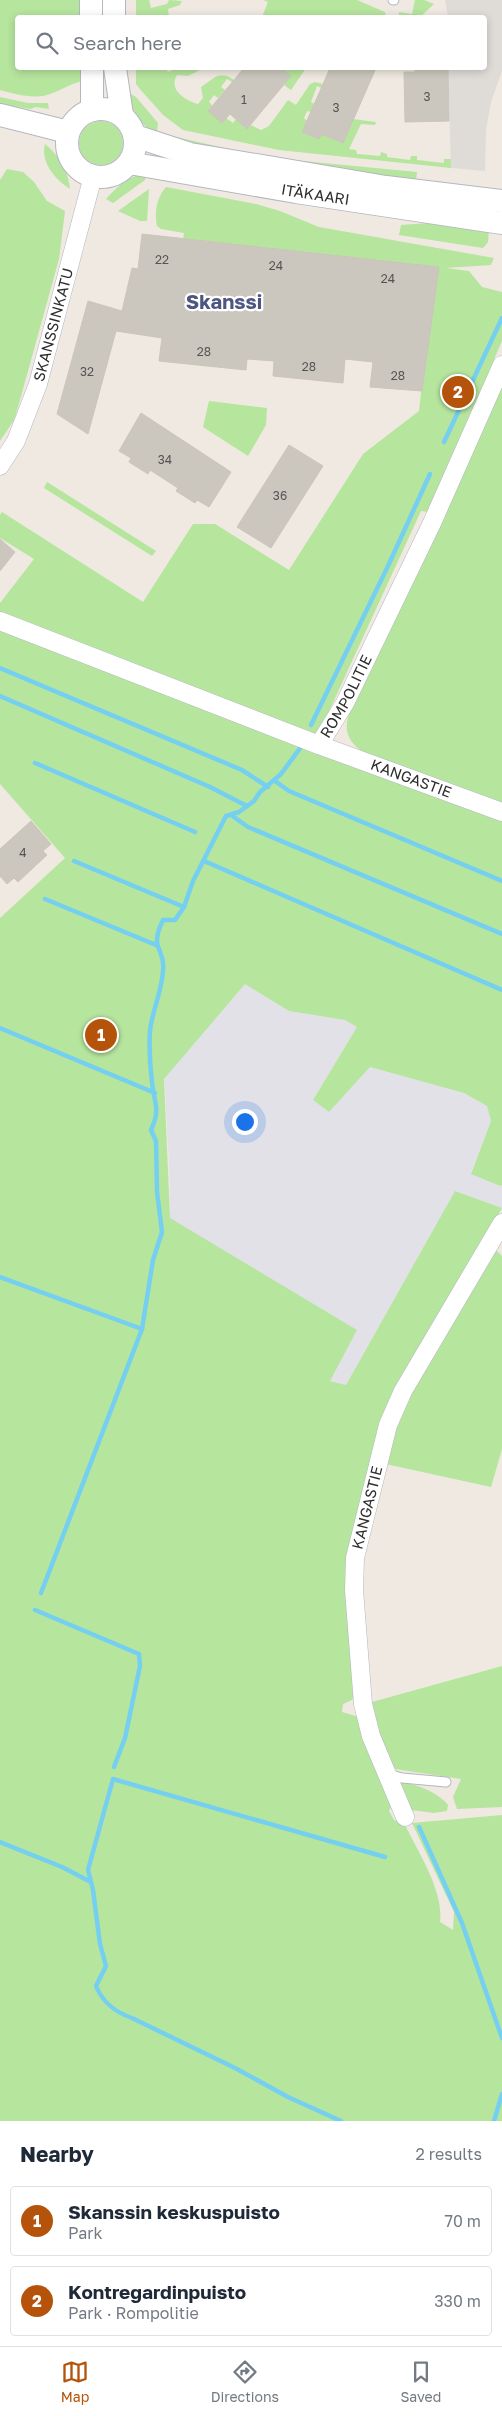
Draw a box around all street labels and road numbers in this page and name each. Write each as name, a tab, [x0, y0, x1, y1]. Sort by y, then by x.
street label: ITÄKAARI	[280, 180, 351, 208]
street label: SKANSSINKATU	[29, 266, 76, 383]
street label: ROMPOLITIE	[316, 652, 375, 741]
street label: KANGASTIE	[368, 755, 454, 801]
street label: KANGASTIE	[348, 1464, 385, 1551]

